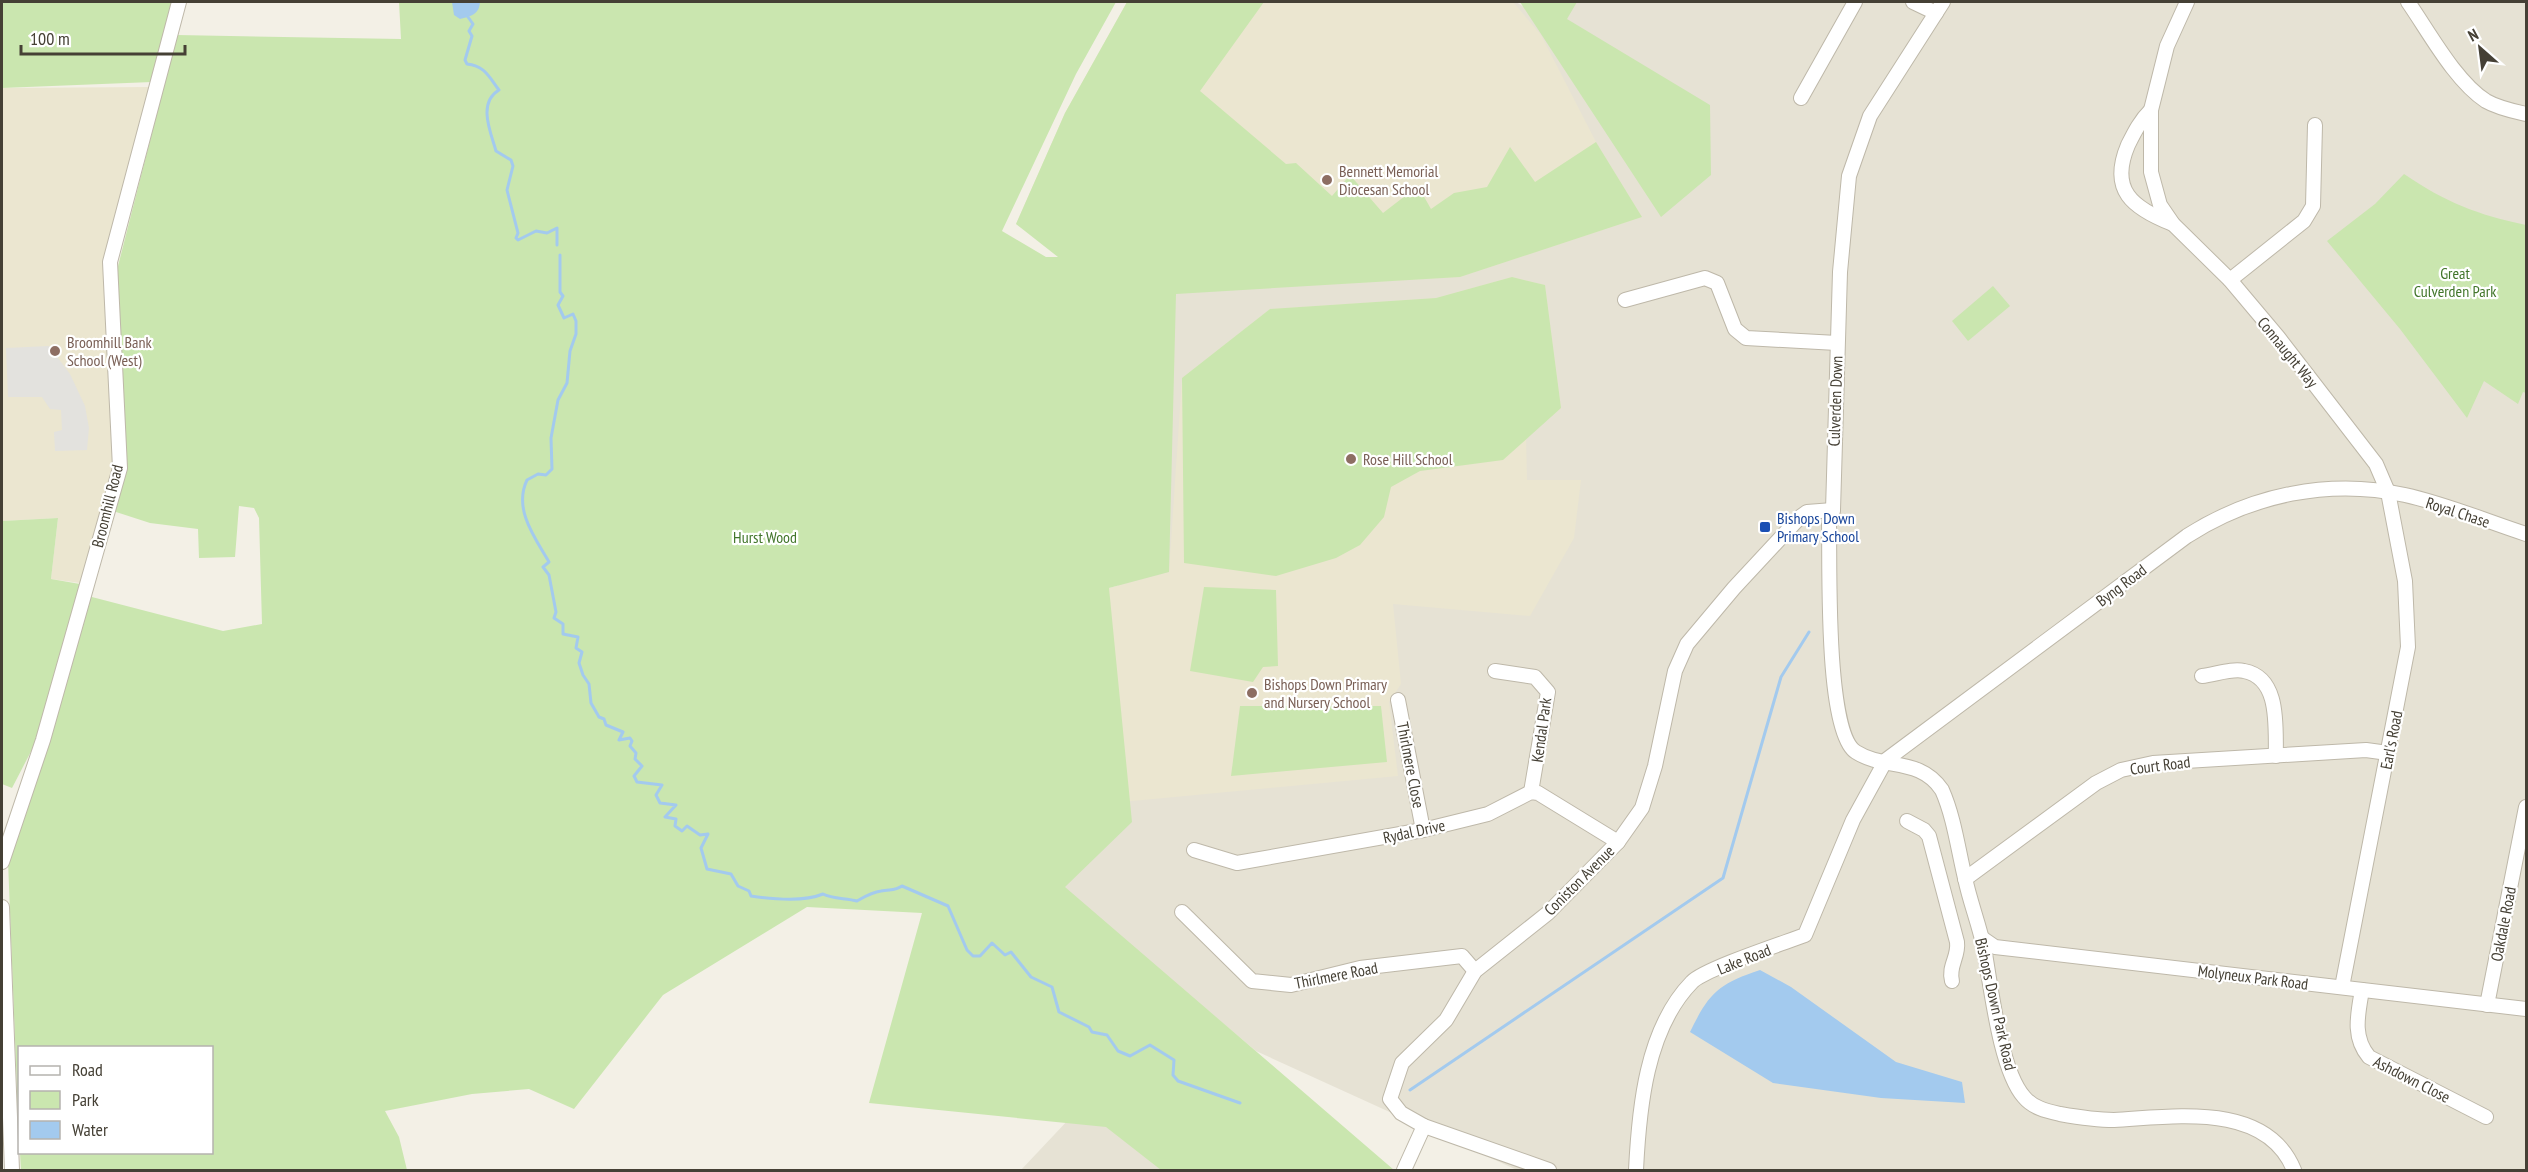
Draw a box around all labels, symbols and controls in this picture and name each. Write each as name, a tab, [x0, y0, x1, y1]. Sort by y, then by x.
scale bar	[21, 18, 184, 56]
north arrow	[2450, 18, 2510, 78]
text: N	[2464, 24, 2481, 46]
text: 100 m	[30, 27, 70, 50]
place label: Bennett Memorial Diocesan School	[1339, 161, 1438, 199]
marker: Bennett Memorial Diocesan School	[1320, 173, 1334, 187]
park label: Great Culverden Park	[2414, 263, 2497, 301]
street label: Connaught Way	[2253, 313, 2323, 391]
place label: Broomhill Bank School (West)	[67, 332, 152, 370]
marker: Broomhill Bank School (West)	[48, 344, 62, 358]
street label: Culverden Down	[1823, 355, 1847, 447]
place label: Rose Hill School	[1363, 449, 1453, 469]
marker: Rose Hill School	[1344, 452, 1358, 466]
street label: Broomhill Road	[87, 462, 127, 550]
street label: Royal Chase	[2423, 492, 2493, 532]
place label: Bishops Down Primary School	[1777, 508, 1859, 546]
marker: Bishops Down Primary School	[1758, 520, 1772, 534]
park label: Hurst Wood	[733, 527, 797, 547]
street label: Byng Road	[2092, 559, 2150, 610]
place label: Bishops Down Primary and Nursery School	[1264, 674, 1387, 712]
marker: Bishops Down Primary and Nursery School	[1245, 686, 1259, 700]
street label: Kendal Park	[1527, 696, 1556, 764]
street label: Earl's Road	[2376, 709, 2407, 771]
street label: Thirlmere Close	[1393, 720, 1429, 810]
street label: Court Road	[2129, 751, 2191, 779]
street label: Rydal Drive	[1381, 815, 1447, 847]
street label: Coniston Avenue	[1540, 841, 1618, 919]
street label: Oakdale Road	[2486, 885, 2520, 963]
street label: Bishops Down Park Road	[1971, 936, 2021, 1072]
street label: Lake Road	[1714, 939, 1774, 979]
street label: Thirlmere Road	[1293, 957, 1379, 993]
street label: Molyneux Park Road	[2197, 960, 2309, 994]
legend	[18, 1046, 213, 1154]
street label: Ashdown Close	[2370, 1051, 2454, 1107]
text: Road	[72, 1058, 103, 1081]
text: Park	[72, 1088, 99, 1111]
text: Water	[72, 1118, 108, 1141]

